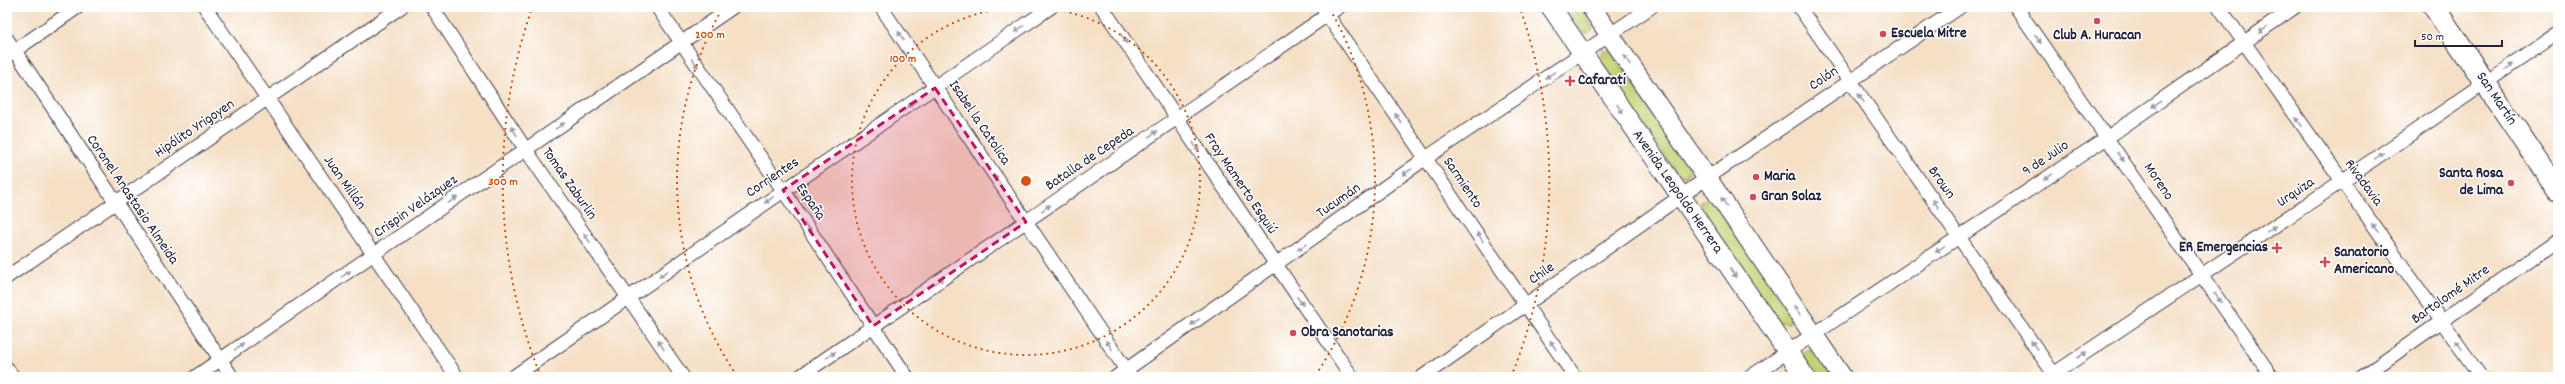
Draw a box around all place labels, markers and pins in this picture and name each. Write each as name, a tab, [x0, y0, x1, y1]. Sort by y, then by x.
marker: Club A. Huracan	[2092, 16, 2102, 26]
place label: Escuela Mitre	[1891, 23, 1967, 45]
place label: Club A. Huracan	[2053, 25, 2141, 47]
marker: Escuela Mitre	[1878, 29, 1888, 39]
place label: Cafarati	[1578, 70, 1626, 92]
marker: Cafarati	[1565, 76, 1575, 86]
place label: Santa Rosa de Lima	[2439, 163, 2504, 202]
place label: Maria	[1764, 166, 1796, 188]
marker: Maria	[1751, 172, 1761, 182]
centre of rings	[1019, 174, 1033, 188]
marker: Santa Rosa de Lima	[2506, 178, 2516, 188]
place label: Gran Solaz	[1761, 186, 1821, 208]
marker: Gran Solaz	[1748, 192, 1758, 202]
place label: ER Emergencias	[2179, 237, 2268, 259]
marker: ER Emergencias	[2271, 242, 2283, 254]
place label: Sanatorio Americano	[2334, 242, 2394, 281]
marker: Sanatorio Americano	[2319, 256, 2331, 268]
place label: Obra Sanotarias	[1301, 322, 1394, 344]
marker: Obra Sanotarias	[1288, 328, 1298, 338]

